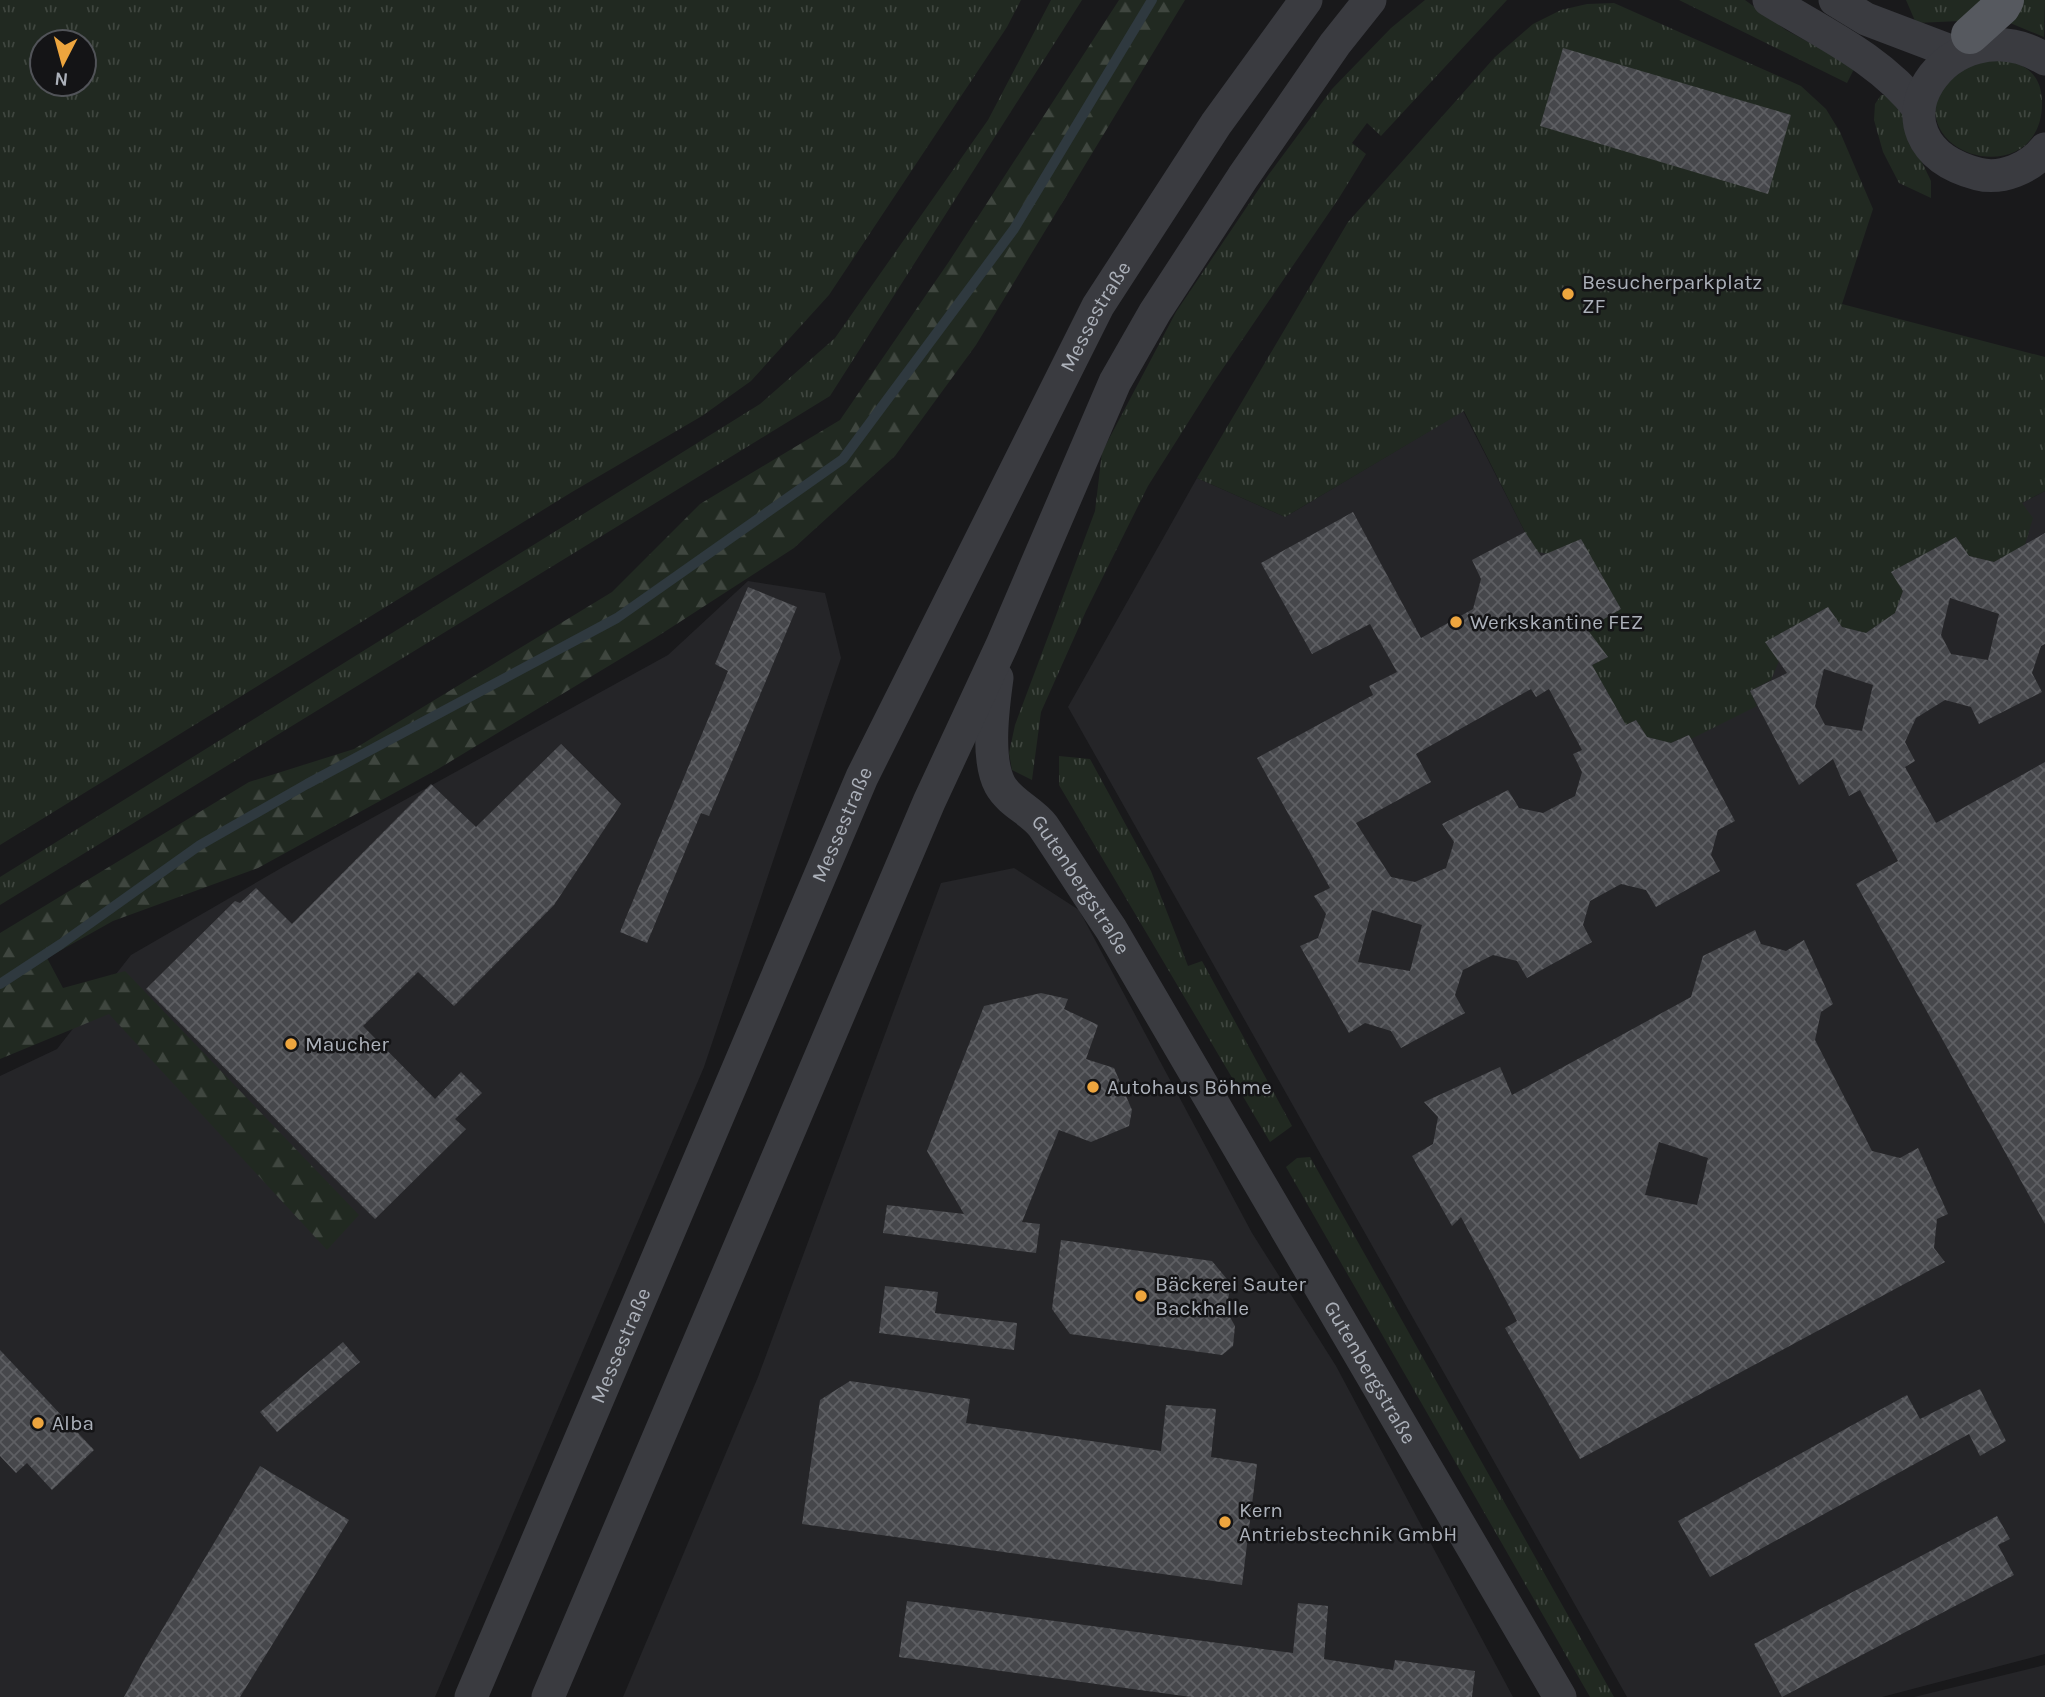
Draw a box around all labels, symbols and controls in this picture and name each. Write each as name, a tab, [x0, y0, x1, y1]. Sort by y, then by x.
north arrow	[28, 28, 98, 98]
text: N	[53, 67, 69, 91]
street label: Messestraße	[1055, 257, 1136, 376]
place label: Besucherparkplatz ZF	[1582, 270, 1762, 318]
marker: Besucherparkplatz ZF	[1560, 286, 1576, 302]
place label: Werkskantine FEZ	[1470, 610, 1643, 634]
marker: Werkskantine FEZ	[1448, 614, 1464, 630]
street label: Messestraße	[807, 763, 877, 886]
street label: Gutenbergstraße	[1027, 810, 1135, 959]
place label: Maucher	[305, 1032, 389, 1056]
marker: Maucher	[283, 1036, 299, 1052]
place label: Autohaus Böhme	[1107, 1075, 1272, 1099]
marker: Autohaus Böhme	[1085, 1079, 1101, 1095]
place label: Bäckerei Sauter Backhalle	[1155, 1272, 1306, 1320]
street label: Messestraße	[585, 1284, 656, 1407]
marker: Bäckerei Sauter Backhalle	[1133, 1288, 1149, 1304]
street label: Gutenbergstraße	[1319, 1296, 1421, 1448]
place label: Alba	[52, 1411, 94, 1435]
marker: Alba	[30, 1415, 46, 1431]
place label: Kern Antriebstechnik GmbH	[1239, 1498, 1457, 1546]
marker: Kern Antriebstechnik GmbH	[1217, 1514, 1233, 1530]

